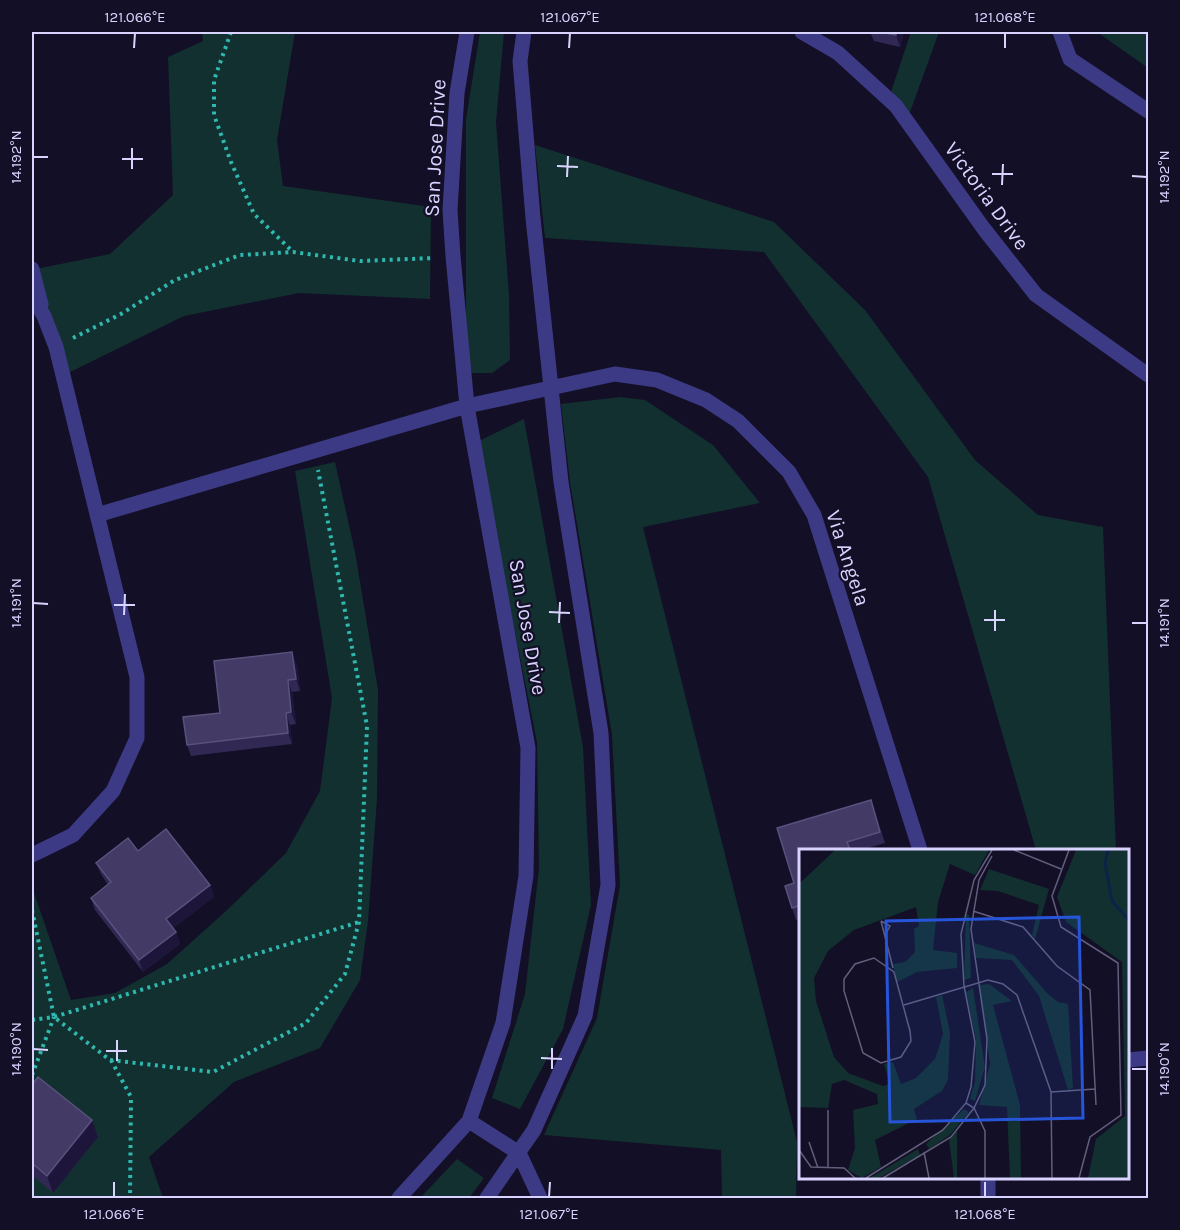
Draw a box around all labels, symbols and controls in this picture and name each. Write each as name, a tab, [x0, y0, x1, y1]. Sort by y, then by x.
text: 121.066°E	[105, 8, 165, 26]
text: 121.067°E	[540, 8, 600, 26]
text: 121.068°E	[974, 8, 1036, 26]
street label: San Jose Drive	[419, 79, 451, 217]
text: 14.192°N	[7, 130, 25, 184]
street label: Victoria Drive	[940, 137, 1034, 255]
text: 14.192°N	[1155, 150, 1173, 204]
street label: Via Angela	[821, 507, 875, 609]
street label: San Jose Drive	[504, 557, 552, 697]
text: 14.191°N	[7, 578, 25, 628]
text: 14.191°N	[1155, 598, 1173, 648]
inset map	[799, 849, 1129, 1179]
text: 14.190°N	[7, 1022, 25, 1076]
text: 14.190°N	[1155, 1042, 1173, 1096]
text: 121.066°E	[84, 1205, 144, 1223]
text: 121.067°E	[519, 1205, 579, 1223]
text: 121.068°E	[954, 1205, 1016, 1223]

